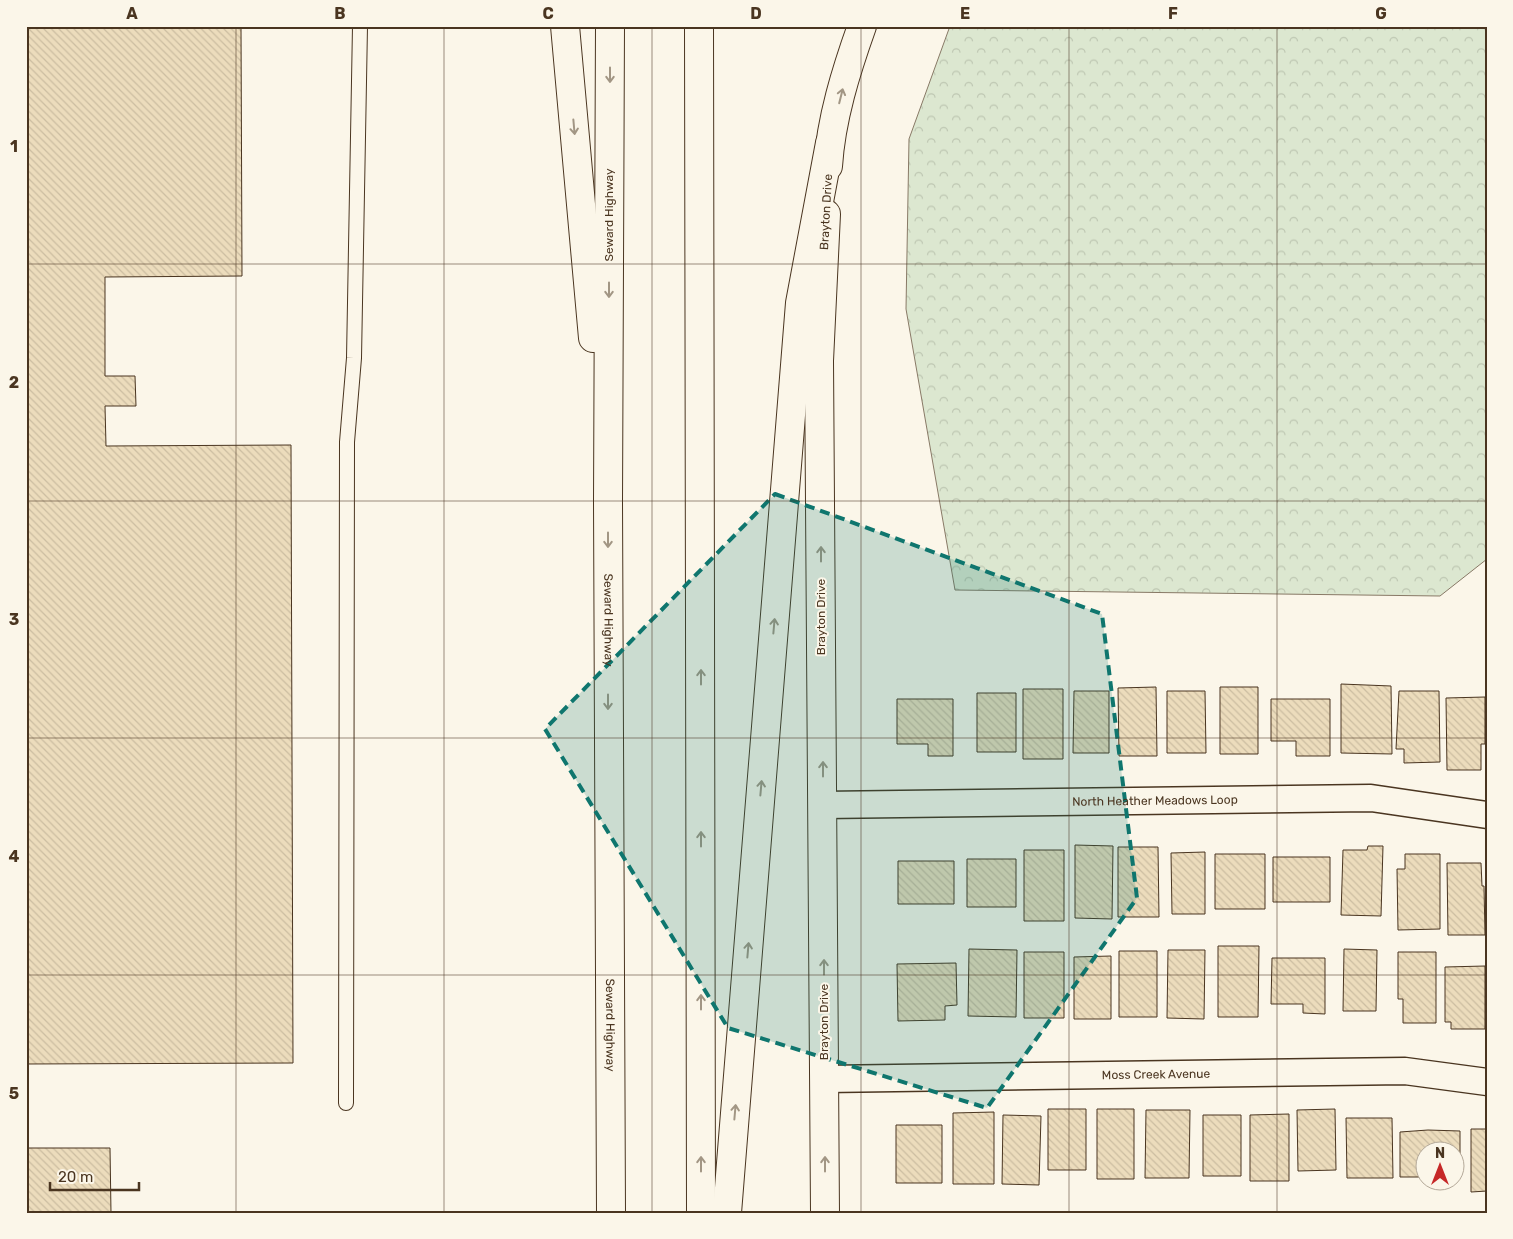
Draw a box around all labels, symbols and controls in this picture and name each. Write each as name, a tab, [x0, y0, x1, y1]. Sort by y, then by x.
text: A	[126, 4, 138, 23]
text: B	[334, 4, 346, 23]
text: C	[542, 4, 554, 23]
text: D	[750, 4, 762, 23]
text: E	[960, 4, 970, 23]
text: F	[1168, 4, 1178, 23]
text: G	[1375, 4, 1387, 23]
one-way arrow	[605, 66, 615, 83]
one-way arrow	[837, 88, 846, 104]
one-way arrow	[569, 119, 579, 135]
text: 1	[10, 137, 18, 156]
street label: Seward Highway	[602, 168, 616, 262]
street label: Brayton Drive	[817, 173, 835, 250]
one-way arrow	[604, 282, 614, 298]
text: 2	[9, 373, 19, 392]
one-way arrow	[603, 532, 613, 548]
one-way arrow	[816, 546, 826, 562]
street label: Seward Highway	[601, 573, 616, 667]
street label: Brayton Drive	[814, 579, 828, 655]
text: 3	[9, 610, 19, 629]
one-way arrow	[770, 618, 779, 634]
one-way arrow	[696, 669, 706, 685]
one-way arrow	[603, 694, 613, 710]
one-way arrow	[818, 761, 828, 778]
one-way arrow	[756, 780, 766, 796]
street label: North Heather Meadows Loop	[1072, 793, 1238, 809]
one-way arrow	[696, 831, 706, 848]
text: 4	[9, 847, 20, 866]
one-way arrow	[743, 942, 753, 958]
one-way arrow	[819, 959, 829, 975]
street label: Seward Highway	[603, 978, 617, 1072]
street label: Brayton Drive	[817, 984, 831, 1060]
one-way arrow	[696, 994, 706, 1010]
street label: Moss Creek Avenue	[1102, 1067, 1210, 1082]
text: 5	[9, 1084, 19, 1103]
one-way arrow	[730, 1104, 740, 1120]
north arrow	[1416, 1142, 1466, 1192]
text: N	[1435, 1145, 1445, 1162]
one-way arrow	[696, 1156, 706, 1172]
one-way arrow	[820, 1156, 830, 1172]
scale bar	[50, 1159, 139, 1191]
text: 20 m	[58, 1168, 93, 1186]

